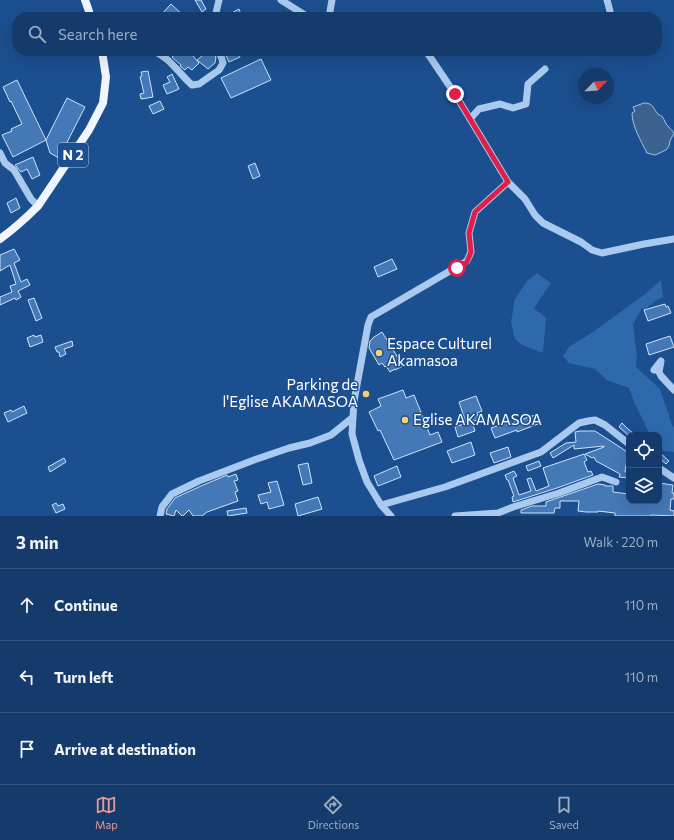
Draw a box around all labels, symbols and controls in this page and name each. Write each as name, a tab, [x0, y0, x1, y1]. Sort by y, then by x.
search box	[12, 12, 662, 56]
icon: search	[26, 23, 48, 45]
text: Search here	[58, 25, 137, 43]
north arrow	[578, 68, 614, 104]
route end	[446, 85, 464, 103]
road number: N 2	[58, 143, 88, 167]
route start	[448, 259, 466, 277]
place label: Espace Culturel Akamasoa	[387, 334, 492, 369]
marker: Espace Culturel Akamasoa	[374, 348, 384, 358]
place label: Parking de l'Eglise AKAMASOA	[222, 375, 358, 410]
marker: Parking de l'Eglise AKAMASOA	[361, 389, 371, 399]
place label: Eglise AKAMASOA	[413, 410, 542, 428]
marker: Eglise AKAMASOA	[400, 415, 410, 425]
map controls	[626, 432, 662, 504]
button: locate	[626, 432, 662, 468]
button: layers	[626, 468, 662, 504]
text: 3 min	[16, 532, 59, 553]
text: Walk · 220 m	[584, 534, 658, 550]
icon: ahead	[16, 594, 38, 616]
text: Continue	[54, 596, 118, 614]
text: 110 m	[625, 597, 658, 613]
icon: left	[16, 666, 38, 688]
text: Turn left	[54, 668, 113, 686]
text: 110 m	[625, 669, 658, 685]
icon: arrive	[16, 738, 38, 760]
text: Arrive at destination	[54, 740, 196, 758]
tab: Map	[95, 794, 118, 831]
tab: Directions	[308, 794, 359, 831]
tab: Saved	[549, 794, 579, 831]

